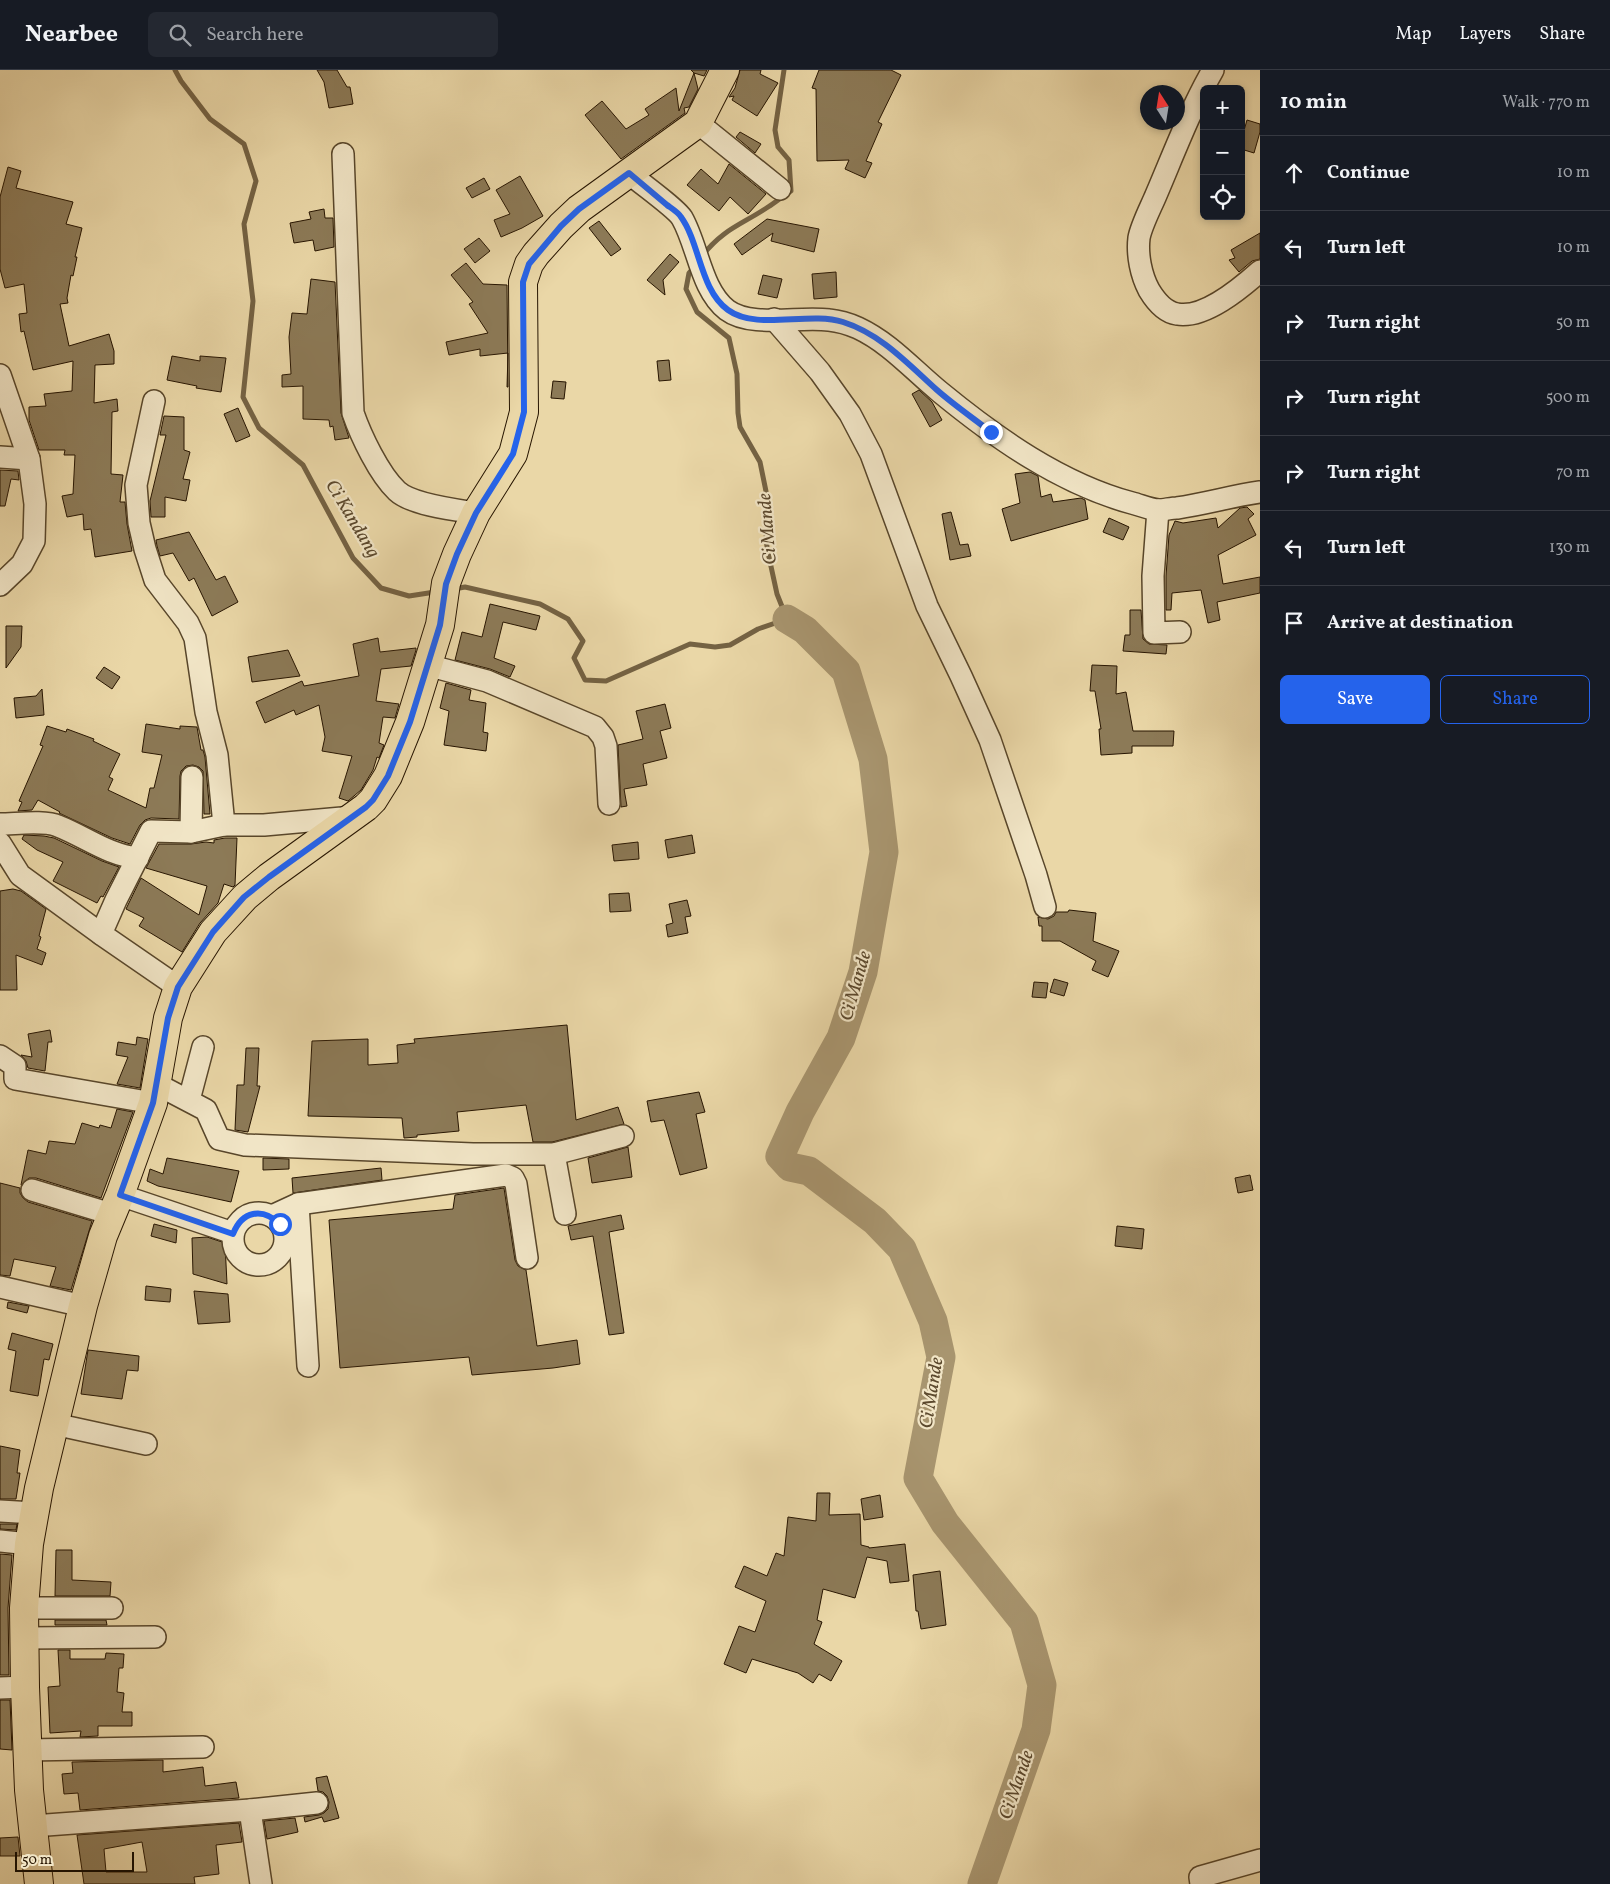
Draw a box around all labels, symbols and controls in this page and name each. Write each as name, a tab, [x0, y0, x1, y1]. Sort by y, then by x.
search box	[148, 12, 498, 57]
text: Nearbee	[25, 18, 118, 52]
icon: search	[166, 21, 194, 49]
text: Search here	[206, 22, 303, 48]
text: Map	[1395, 22, 1431, 47]
text: Layers	[1459, 22, 1511, 47]
text: Share	[1539, 22, 1585, 47]
north arrow	[1140, 85, 1185, 130]
map controls	[1200, 85, 1245, 220]
button: +	[1200, 85, 1245, 130]
text: 10 min	[1280, 88, 1347, 117]
text: Walk · 770 m	[1502, 92, 1590, 114]
button: −	[1200, 130, 1245, 175]
icon: ahead	[1280, 159, 1308, 187]
text: Continue	[1327, 160, 1410, 186]
text: 10 m	[1557, 162, 1590, 184]
button: locate	[1200, 175, 1245, 220]
icon: left	[1280, 234, 1308, 262]
text: Turn left	[1327, 235, 1406, 261]
text: 10 m	[1557, 237, 1590, 259]
icon: right	[1280, 309, 1308, 337]
text: Turn right	[1327, 310, 1420, 336]
text: 50 m	[1556, 312, 1590, 334]
icon: right	[1280, 384, 1308, 412]
text: Turn right	[1327, 385, 1420, 411]
text: 500 m	[1546, 387, 1590, 409]
route end	[980, 421, 1003, 444]
icon: right	[1280, 459, 1308, 487]
text: Turn right	[1327, 460, 1420, 486]
text: 70 m	[1556, 462, 1590, 484]
water label: Ci Kandang	[318, 475, 386, 563]
water label: Ci Mande	[752, 492, 784, 566]
icon: left	[1280, 534, 1308, 562]
text: Turn left	[1327, 535, 1406, 561]
text: 130 m	[1549, 537, 1590, 559]
icon: arrive	[1280, 609, 1308, 637]
text: Arrive at destination	[1327, 610, 1513, 636]
button: Save	[1280, 675, 1430, 724]
button: Share	[1440, 675, 1590, 724]
water label: Ci Mande	[834, 948, 878, 1024]
route start	[269, 1213, 292, 1236]
water label: Ci Mande	[914, 1356, 950, 1430]
water label: Ci Mande	[993, 1747, 1041, 1823]
scale bar	[15, 1849, 134, 1872]
text: 50 m	[22, 1851, 52, 1870]

